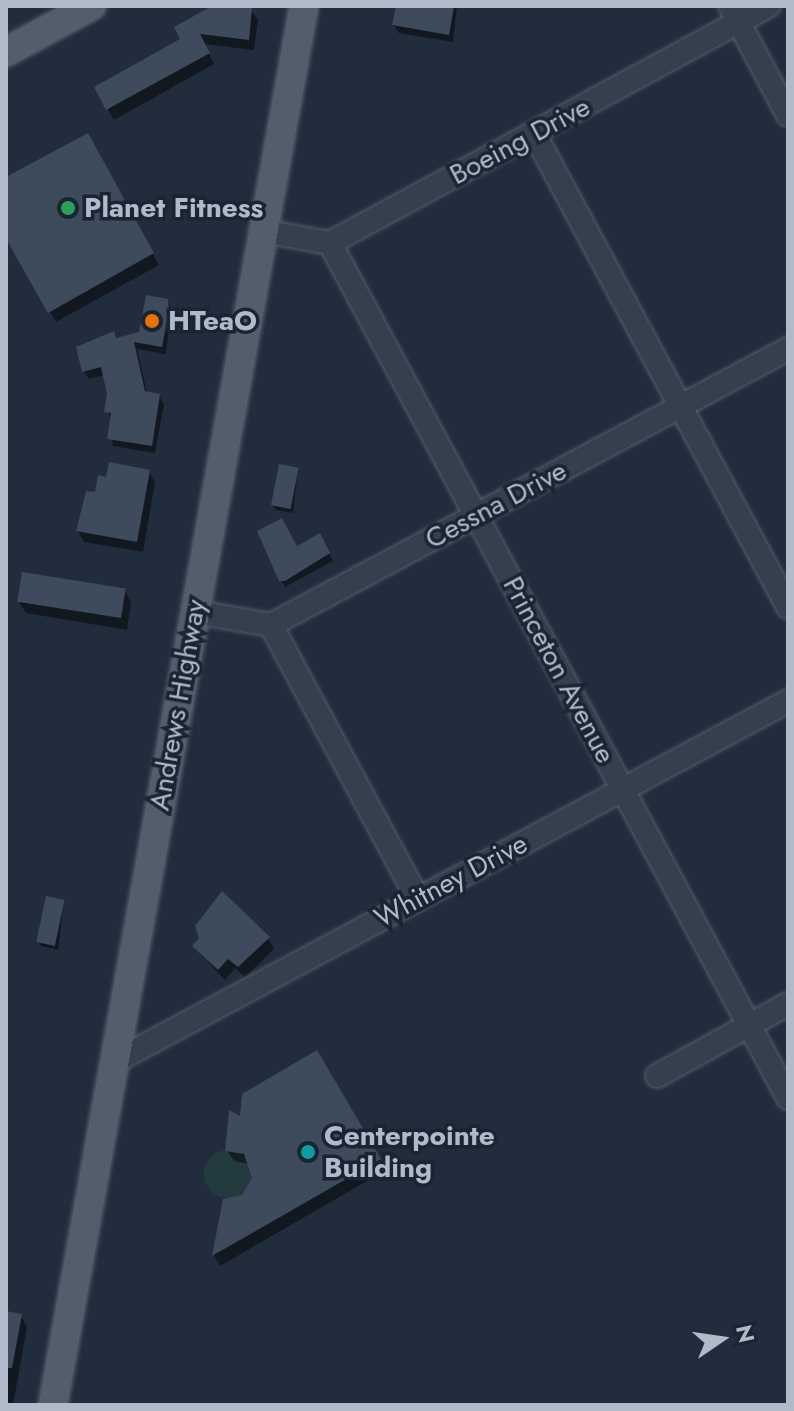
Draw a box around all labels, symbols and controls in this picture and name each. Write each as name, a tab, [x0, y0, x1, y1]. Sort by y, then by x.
street label: Boeing Drive	[444, 90, 596, 192]
place label: Planet Fitness	[84, 191, 263, 225]
marker: Planet Fitness	[59, 199, 77, 217]
place label: HTeaO	[168, 304, 257, 338]
marker: HTeaO	[143, 312, 161, 330]
street label: Cessna Drive	[420, 454, 572, 556]
street label: Princeton Avenue	[496, 571, 622, 769]
street label: Andrews Highway	[143, 597, 213, 813]
street label: Whitney Drive	[369, 827, 533, 935]
place label: Centerpointe Building	[324, 1119, 495, 1185]
marker: Centerpointe Building	[299, 1143, 317, 1161]
north arrow	[682, 1299, 762, 1379]
text: N	[728, 1321, 763, 1346]

